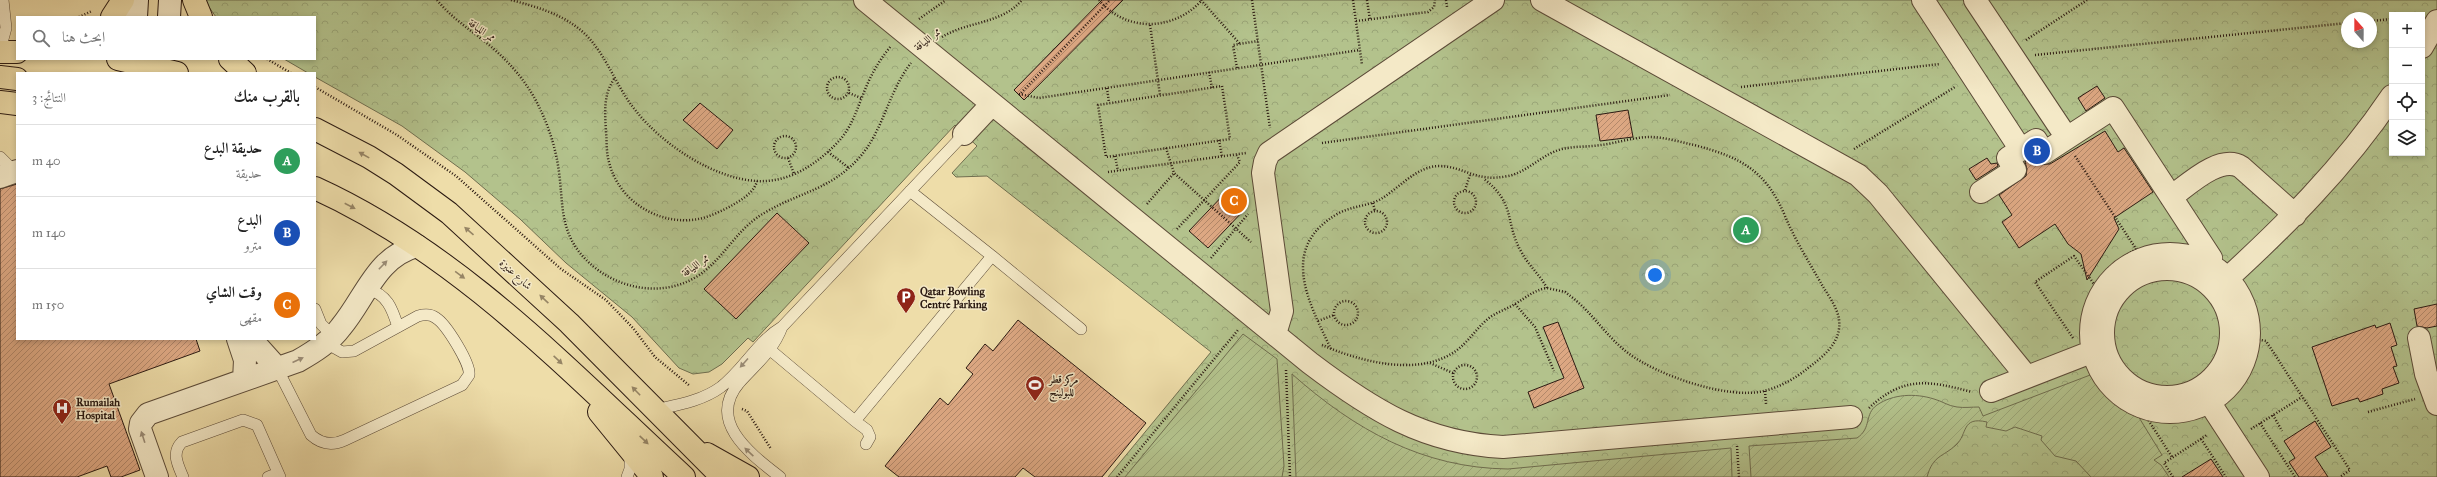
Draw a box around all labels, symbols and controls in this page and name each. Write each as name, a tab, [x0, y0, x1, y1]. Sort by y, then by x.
north arrow	[2341, 12, 2377, 48]
map controls	[2389, 12, 2425, 156]
button: +	[2389, 12, 2425, 48]
search box	[16, 16, 316, 60]
street label: ممر اللياقة	[465, 16, 498, 45]
street label: ممر اللياقة	[911, 25, 944, 55]
icon: search	[30, 27, 52, 49]
text: ابحث هنا	[62, 28, 105, 46]
button: −	[2389, 48, 2425, 84]
button: locate	[2389, 84, 2425, 120]
text: بالقرب منك	[234, 86, 300, 107]
text: النتائج: 3	[32, 90, 66, 106]
button: layers	[2389, 120, 2425, 156]
pin: B	[2024, 136, 2050, 166]
text: حديقة البدع	[204, 139, 262, 157]
one-way arrow	[358, 151, 370, 158]
text: 40 m	[32, 153, 61, 169]
text: A	[283, 153, 291, 169]
text: حديقة	[236, 166, 262, 182]
pin: C	[1221, 186, 1247, 216]
one-way arrow	[344, 203, 356, 209]
text: البدع	[237, 211, 262, 229]
pin: A	[1733, 215, 1759, 245]
text: 140 m	[32, 225, 66, 241]
text: B	[283, 225, 291, 241]
one-way arrow	[464, 226, 475, 235]
text: مترو	[245, 238, 262, 254]
street label: ممر اللياقة	[679, 251, 712, 280]
street label: شارع عنيزة	[495, 256, 535, 295]
one-way arrow	[378, 260, 388, 270]
your location	[1645, 265, 1665, 285]
one-way arrow	[454, 271, 465, 280]
text: وقت الشاي	[206, 283, 262, 301]
place label: Qatar Bowling Centre Parking	[920, 285, 988, 311]
parking icon: Qatar Bowling Centre Parking	[895, 286, 917, 314]
one-way arrow	[539, 295, 549, 304]
text: 150 m	[32, 297, 64, 313]
text: C	[283, 297, 291, 313]
text: مقهى	[239, 310, 262, 326]
one-way arrow	[553, 356, 563, 365]
one-way arrow	[292, 357, 304, 363]
one-way arrow	[739, 358, 749, 368]
place label: مركز قطر للبولينج	[1048, 373, 1079, 402]
sports icon: مركز قطر للبولينج	[1024, 374, 1046, 402]
one-way arrow	[631, 386, 641, 396]
place label: Rumailah Hospital	[76, 396, 121, 423]
hospital icon: Rumailah Hospital	[51, 397, 73, 425]
one-way arrow	[140, 431, 146, 443]
one-way arrow	[639, 436, 650, 445]
one-way arrow	[744, 448, 755, 457]

